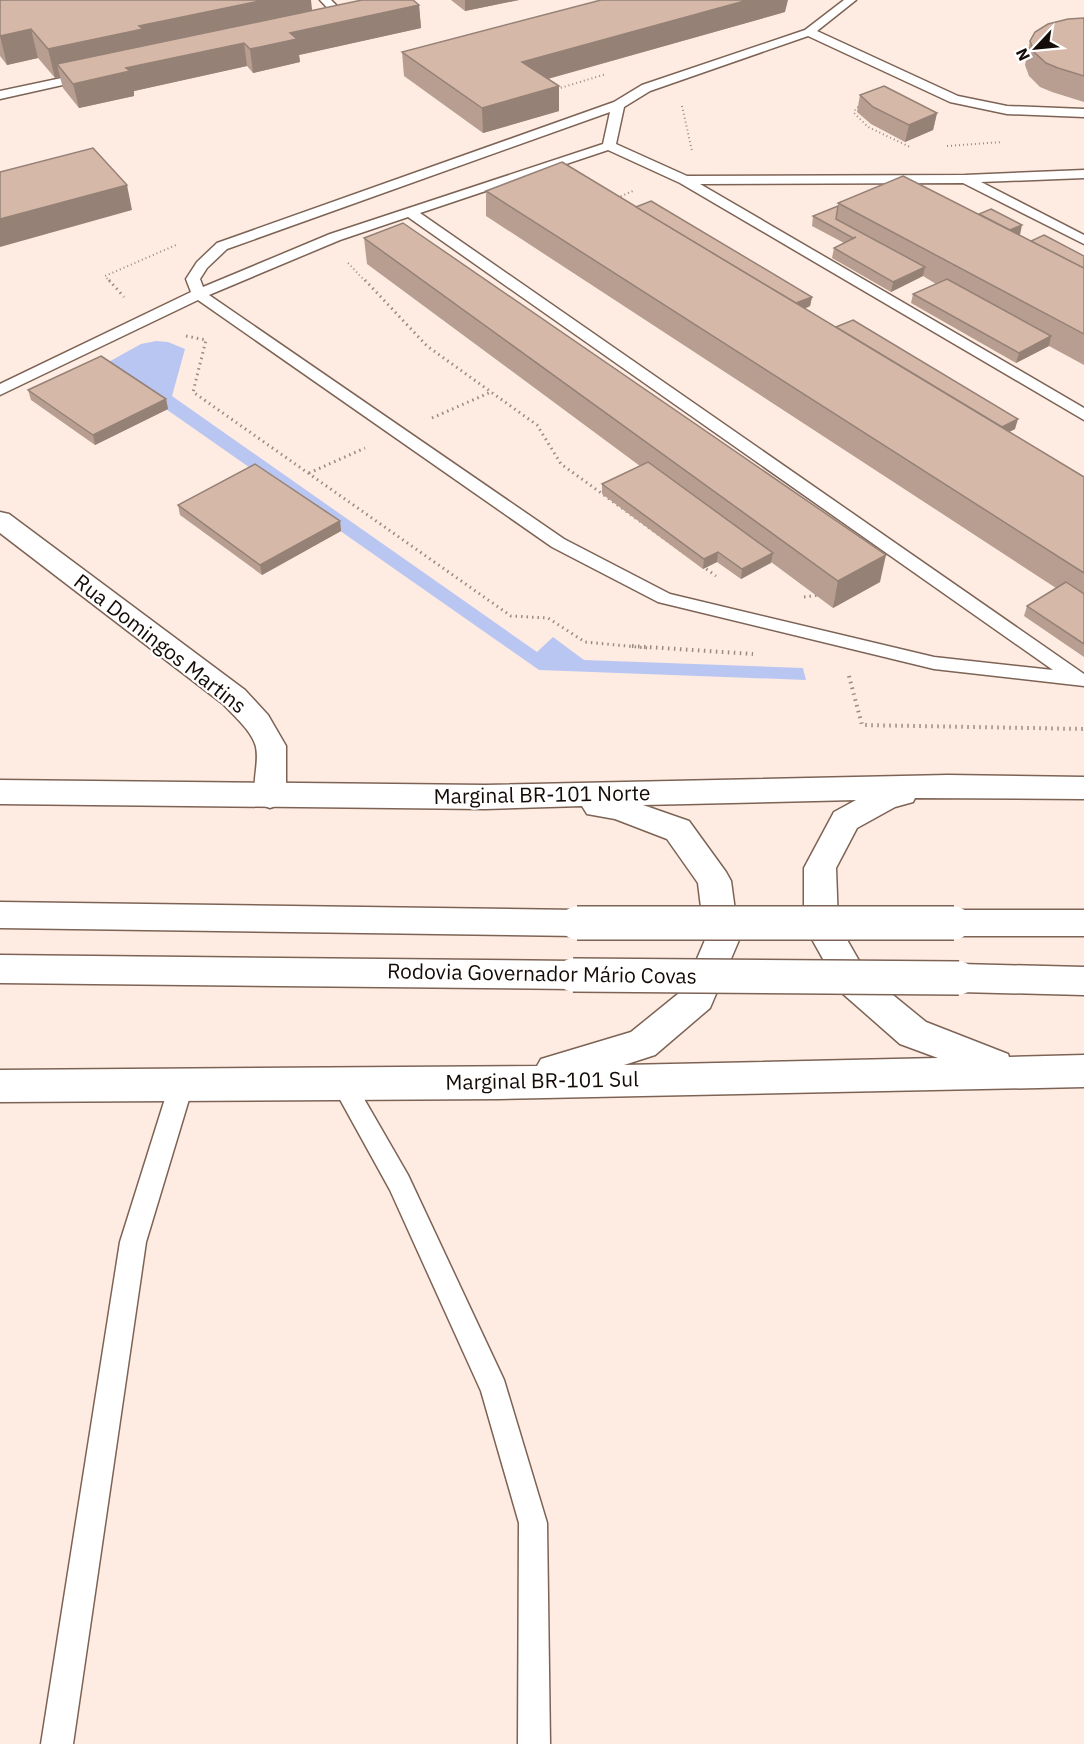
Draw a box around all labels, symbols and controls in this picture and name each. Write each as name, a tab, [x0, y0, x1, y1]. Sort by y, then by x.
north arrow	[1006, 18, 1066, 78]
text: N	[1011, 45, 1034, 64]
street label: Rua Domingos Martins	[69, 567, 253, 719]
street label: Marginal BR-101 Norte	[433, 778, 651, 810]
street label: Rodovia Governador Mário Covas	[387, 956, 697, 990]
street label: Marginal BR-101 Sul	[445, 1064, 639, 1096]

